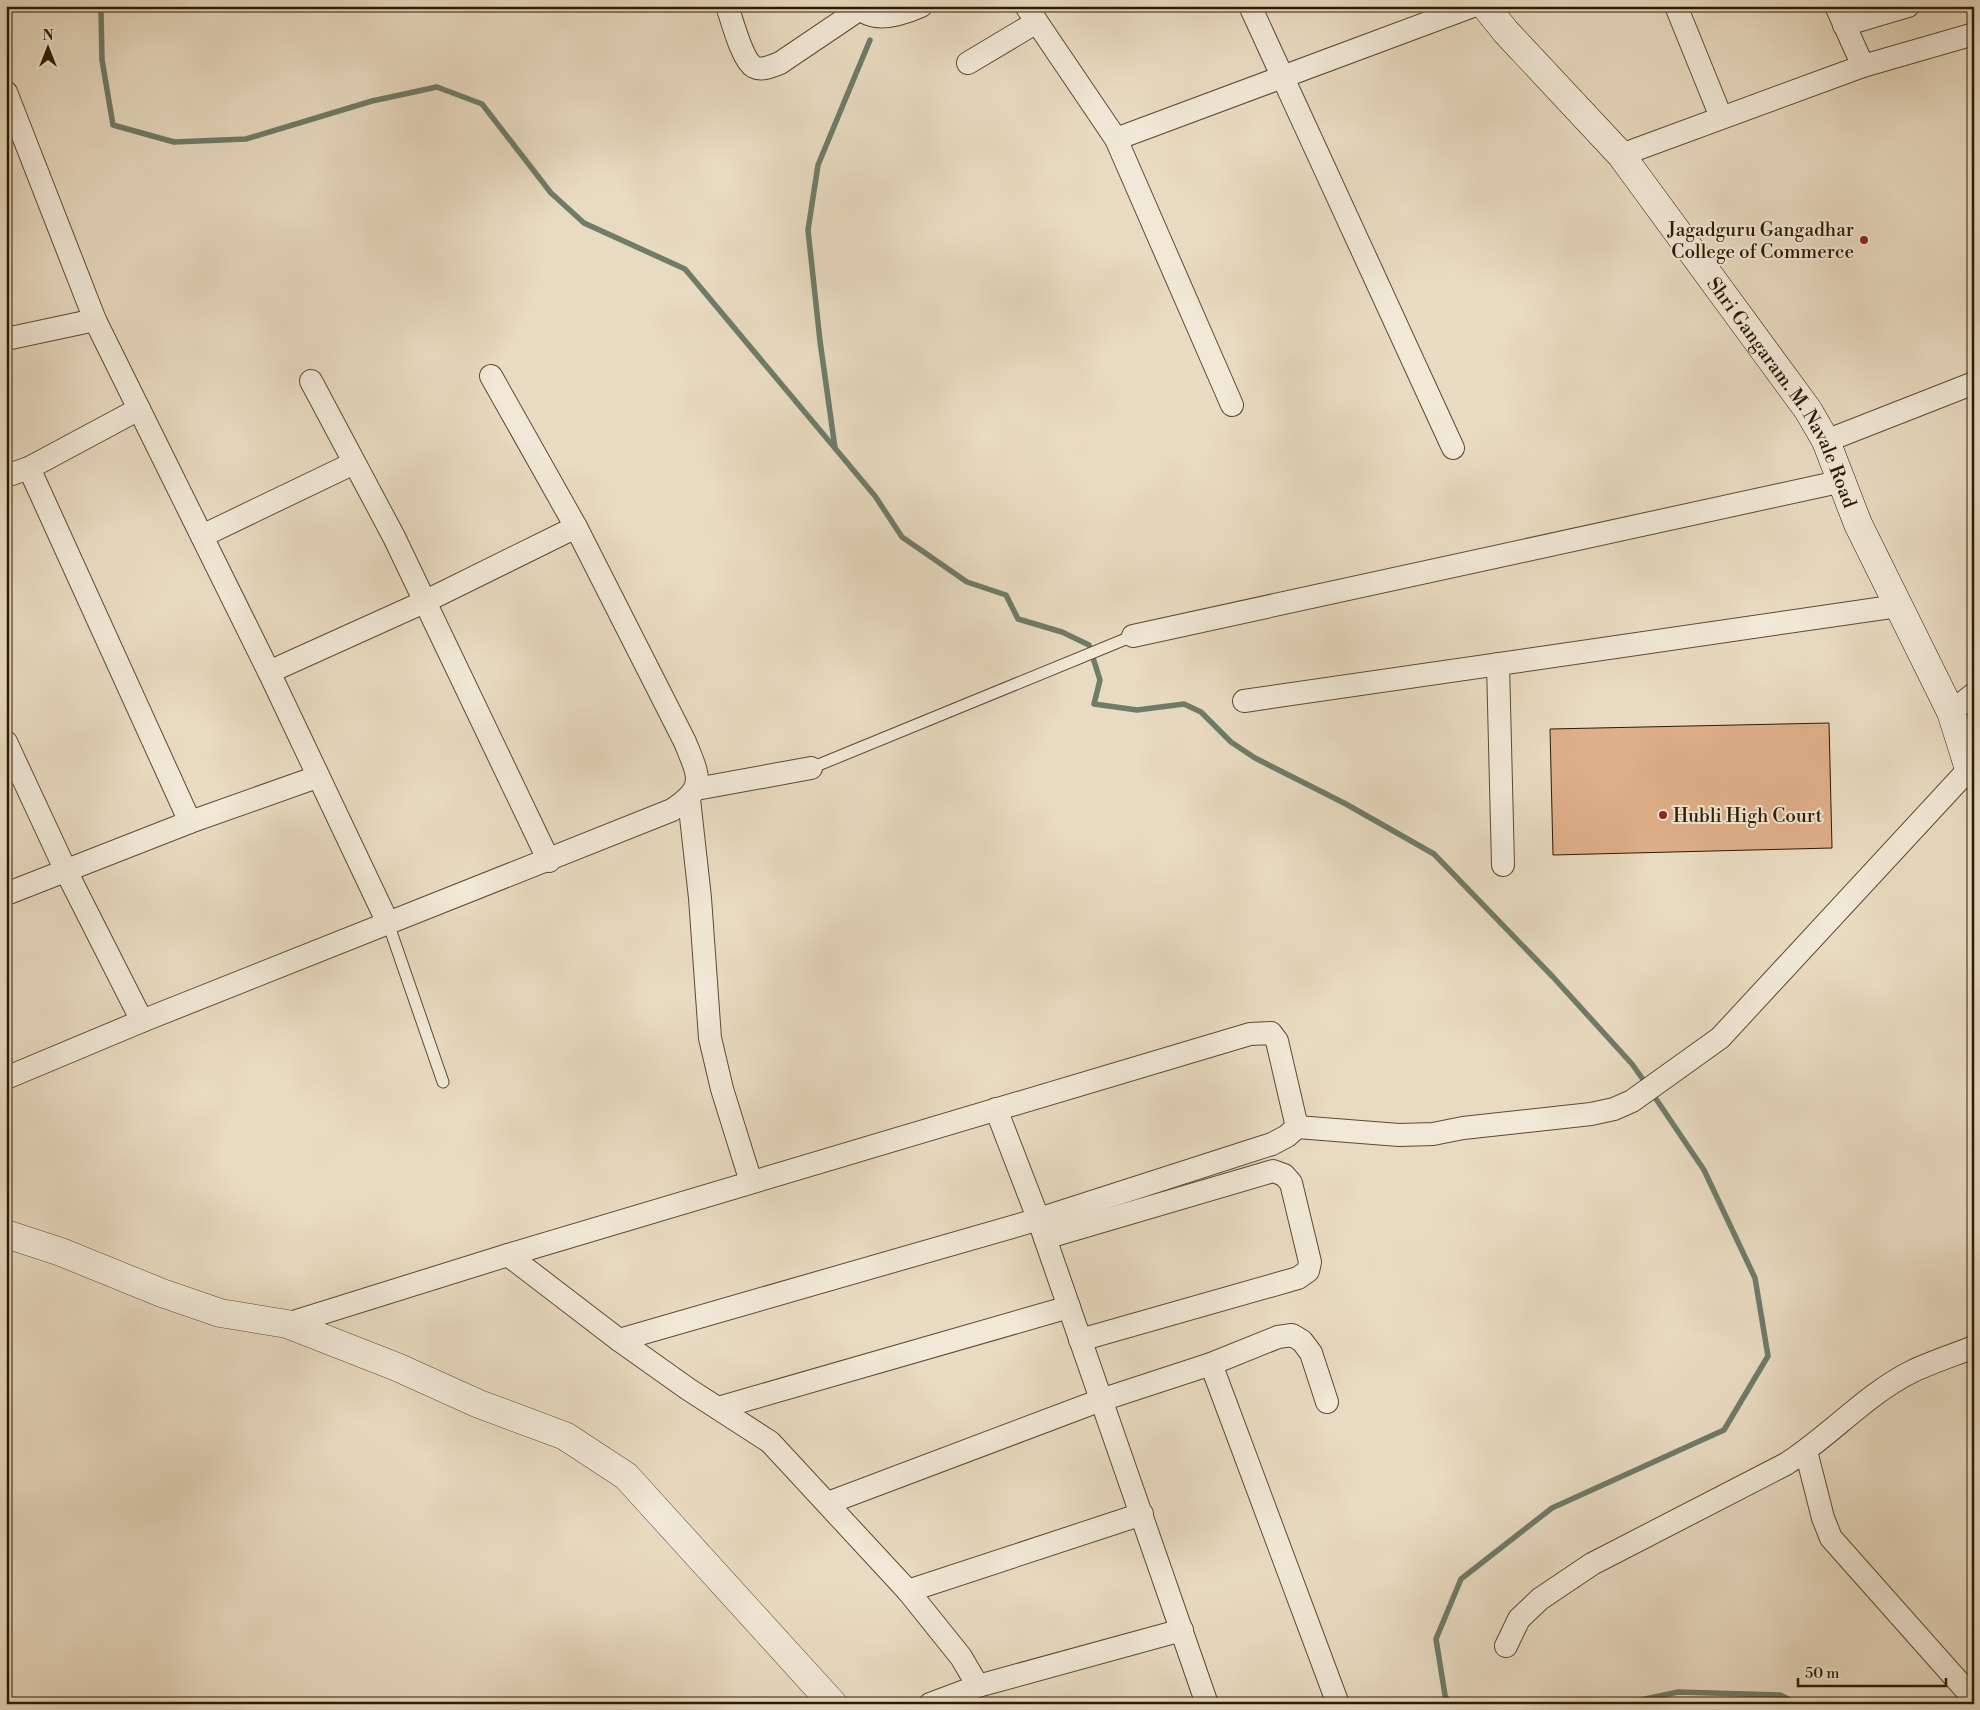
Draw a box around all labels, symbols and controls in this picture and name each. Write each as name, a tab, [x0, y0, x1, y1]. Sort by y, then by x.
north arrow	[22, 22, 72, 72]
text: N	[42, 27, 54, 45]
place label: Jagadguru Gangadhar College of Commerce	[1667, 218, 1854, 264]
marker: Jagadguru Gangadhar College of Commerce	[1858, 234, 1870, 246]
street label: Shri Gangaram. M. Navale Road	[1701, 273, 1862, 512]
place label: Hubli High Court	[1673, 804, 1823, 828]
marker: Hubli High Court	[1657, 809, 1669, 821]
scale bar	[1798, 1655, 1945, 1687]
text: 50 m	[1805, 1664, 1839, 1683]

